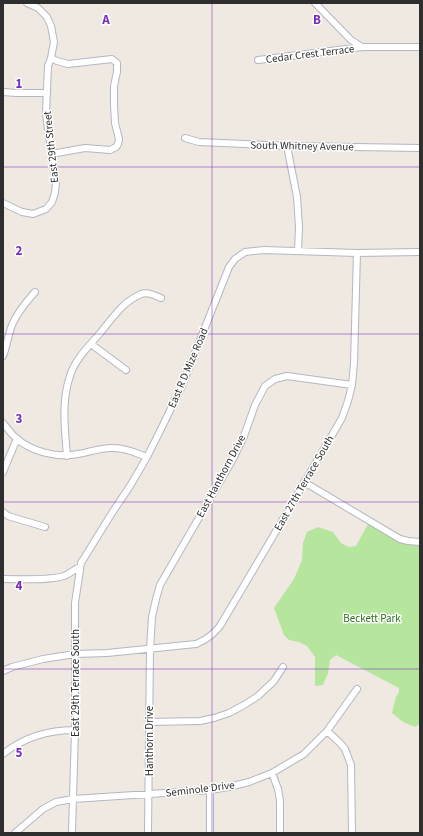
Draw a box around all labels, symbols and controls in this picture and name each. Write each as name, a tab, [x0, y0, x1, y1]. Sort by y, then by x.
text: A	[101, 11, 110, 29]
text: B	[313, 11, 321, 29]
street label: Cedar Crest Terrace	[265, 41, 356, 67]
text: 1	[16, 75, 23, 93]
street label: East 29th Street	[40, 110, 62, 184]
street label: South Whitney Avenue	[250, 138, 354, 154]
text: 2	[16, 242, 23, 260]
street label: East R D Mize Road	[164, 326, 212, 410]
text: 3	[16, 410, 23, 428]
street label: East Hanthorn Drive	[193, 431, 249, 520]
street label: East 27th Terrace South	[271, 432, 337, 534]
text: 4	[16, 577, 23, 595]
park label: Beckett Park	[343, 611, 401, 626]
street label: East 29th Terrace South	[68, 629, 83, 737]
street label: Hanthorn Drive	[142, 705, 157, 776]
text: 5	[16, 744, 23, 762]
street label: Seminole Drive	[165, 777, 236, 801]

